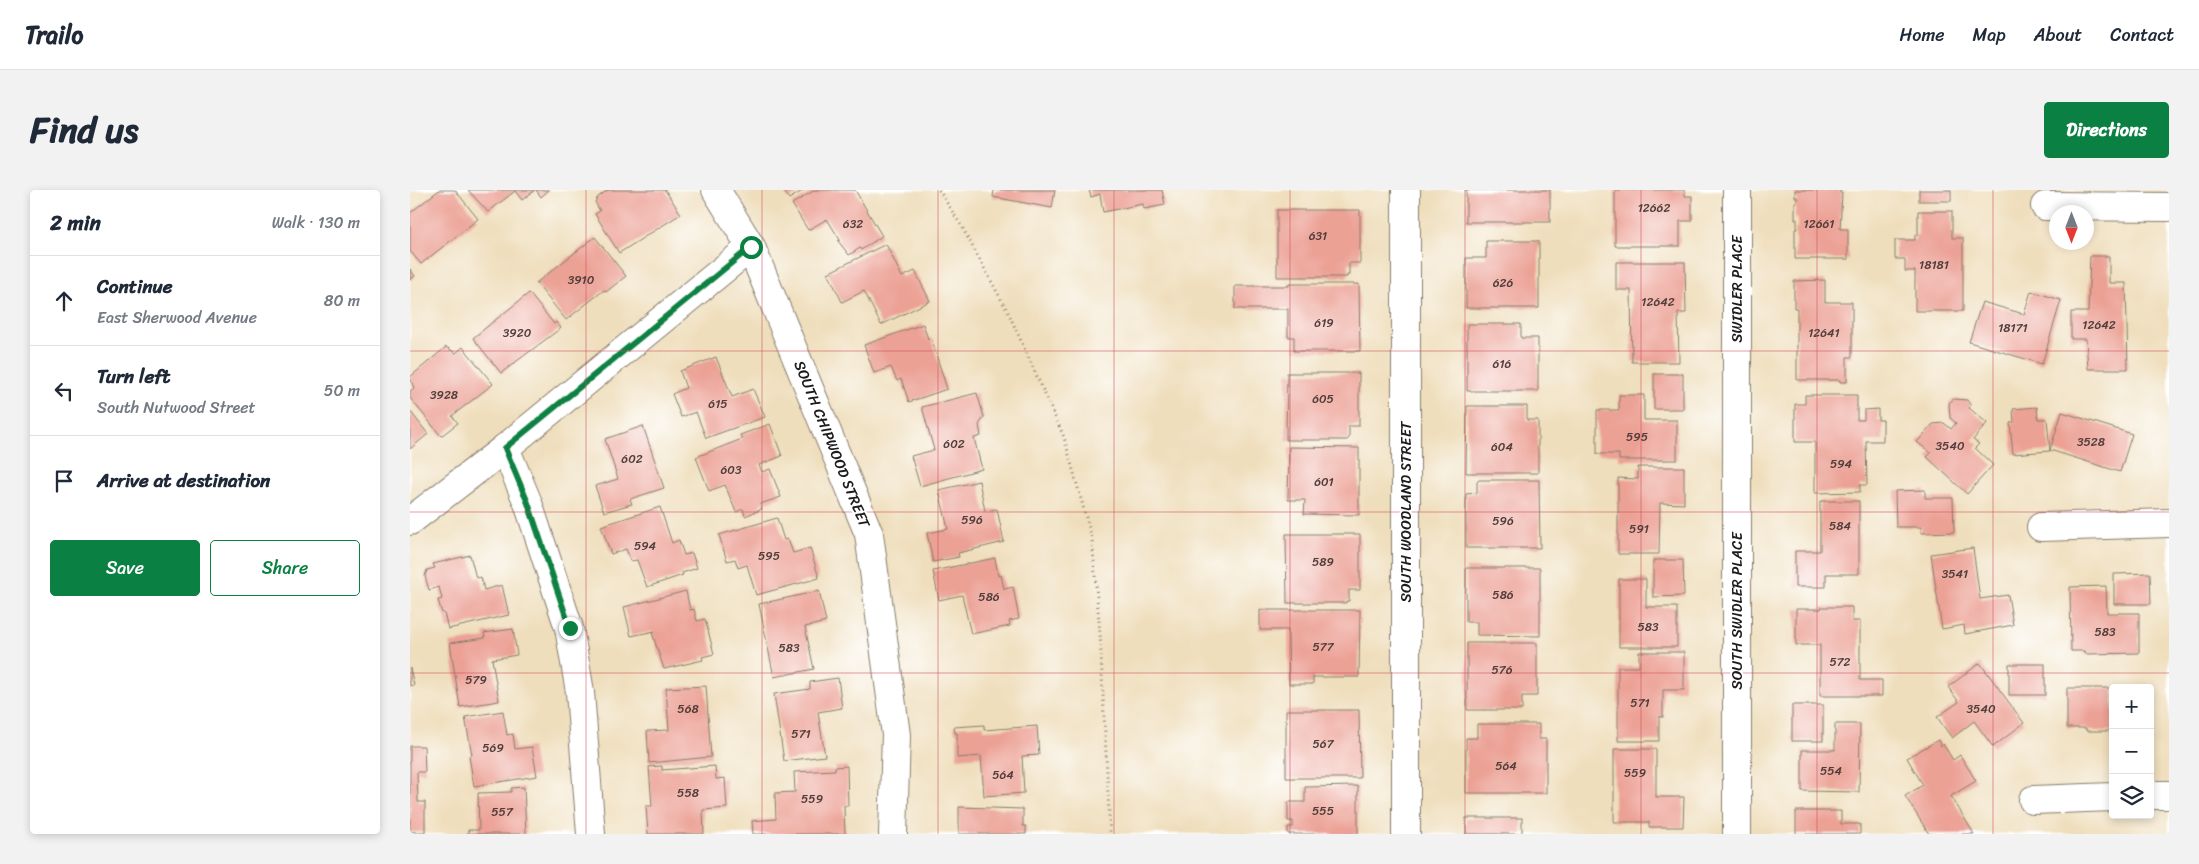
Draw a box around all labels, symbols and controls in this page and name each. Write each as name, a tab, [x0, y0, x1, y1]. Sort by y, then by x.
text: Trailo	[25, 14, 83, 56]
text: Home	[1900, 19, 1945, 51]
text: Map	[1973, 19, 2006, 51]
text: About	[2034, 19, 2082, 51]
text: Contact	[2110, 19, 2174, 51]
text: Find us	[30, 99, 138, 161]
button: Directions	[2044, 102, 2169, 158]
house number: 12662	[1638, 197, 1670, 219]
text: 2 min	[50, 204, 101, 242]
north arrow	[2049, 205, 2094, 250]
text: Walk · 130 m	[272, 208, 360, 237]
house number: 632	[843, 213, 863, 235]
house number: 12661	[1804, 213, 1834, 235]
house number: 631	[1309, 225, 1327, 247]
street label: SWIDLER PLACE	[1724, 234, 1750, 343]
route start	[740, 236, 763, 259]
house number: 18181	[1919, 254, 1949, 276]
house number: 3910	[568, 269, 595, 291]
text: Continue	[97, 270, 173, 303]
house number: 626	[1493, 272, 1513, 294]
text: 80 m	[324, 286, 360, 315]
icon: ahead	[50, 287, 78, 315]
house number: 12642	[1641, 291, 1675, 313]
text: East Sherwood Avenue	[97, 303, 257, 332]
house number: 619	[1314, 312, 1334, 334]
house number: 12642	[2082, 314, 2116, 336]
house number: 18171	[1998, 317, 2028, 339]
house number: 3920	[503, 322, 532, 344]
house number: 12641	[1808, 322, 1840, 344]
house number: 616	[1493, 353, 1512, 375]
street label: SOUTH CHIPWOOD STREET	[787, 357, 878, 533]
text: Turn left	[97, 360, 170, 393]
text: 50 m	[324, 376, 360, 405]
icon: left	[50, 377, 78, 405]
house number: 3928	[430, 384, 458, 406]
house number: 605	[1312, 388, 1334, 410]
text: South Nutwood Street	[97, 393, 255, 422]
house number: 615	[708, 393, 728, 415]
street label: SOUTH WOODLAND STREET	[1393, 420, 1419, 602]
house number: 595	[1626, 426, 1648, 448]
house number: 3528	[2077, 431, 2105, 453]
house number: 602	[943, 433, 965, 455]
house number: 3540	[1935, 435, 1965, 457]
house number: 604	[1491, 436, 1513, 458]
house number: 602	[621, 448, 643, 470]
house number: 594	[1830, 453, 1853, 475]
house number: 603	[721, 459, 742, 481]
text: Arrive at destination	[97, 464, 270, 497]
icon: arrive	[50, 467, 78, 495]
house number: 601	[1314, 471, 1334, 493]
house number: 596	[961, 509, 983, 531]
house number: 596	[1492, 510, 1514, 532]
house number: 584	[1829, 515, 1852, 537]
house number: 591	[1629, 518, 1649, 540]
street label: SOUTH SWIDLER PLACE	[1724, 531, 1750, 690]
house number: 594	[634, 535, 657, 557]
button: Save	[50, 540, 200, 596]
button: Share	[210, 540, 360, 596]
house number: 595	[758, 545, 780, 567]
house number: 589	[1312, 551, 1334, 573]
house number: 3541	[1942, 563, 1968, 585]
house number: 586	[1492, 584, 1514, 606]
house number: 586	[978, 586, 1000, 608]
house number: 583	[1637, 616, 1659, 638]
route end	[559, 617, 582, 640]
house number: 583	[2094, 621, 2116, 643]
house number: 577	[1312, 636, 1335, 658]
house number: 583	[778, 637, 800, 659]
house number: 572	[1829, 651, 1851, 673]
house number: 576	[1491, 659, 1513, 681]
house number: 579	[465, 669, 487, 691]
map controls	[2109, 684, 2154, 819]
button: +	[2109, 684, 2154, 729]
house number: 571	[1630, 692, 1650, 714]
house number: 568	[677, 698, 699, 720]
house number: 3540	[1966, 698, 1996, 720]
house number: 571	[791, 723, 811, 745]
button: −	[2109, 729, 2154, 774]
house number: 567	[1312, 733, 1335, 755]
house number: 569	[482, 737, 504, 759]
house number: 564	[1495, 755, 1517, 777]
house number: 554	[1820, 760, 1843, 782]
house number: 559	[1624, 762, 1646, 784]
house number: 564	[992, 764, 1014, 786]
button: layers	[2109, 774, 2154, 819]
house number: 558	[677, 782, 699, 804]
house number: 559	[801, 788, 823, 810]
house number: 555	[1312, 800, 1334, 822]
house number: 557	[491, 801, 514, 823]

